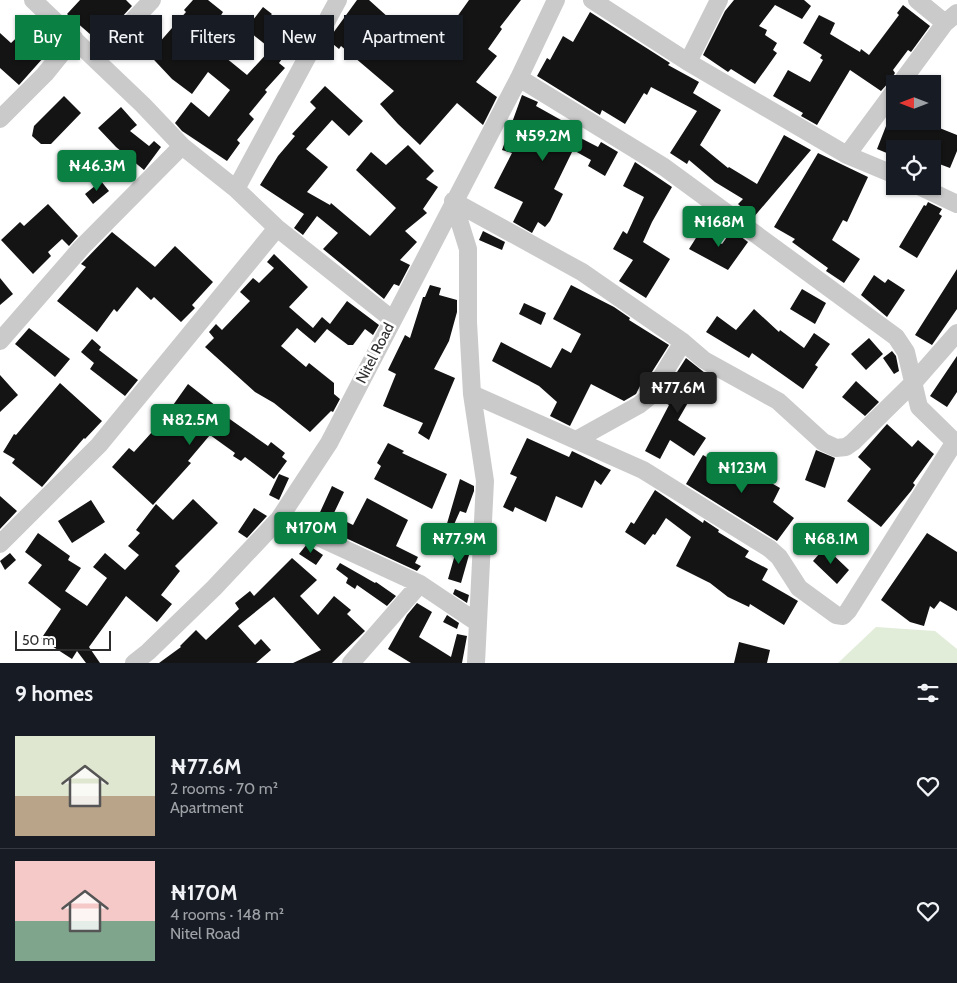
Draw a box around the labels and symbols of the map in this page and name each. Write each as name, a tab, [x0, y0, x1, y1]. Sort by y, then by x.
north arrow	[886, 75, 941, 130]
pin: ₦59.2M	[502, 120, 584, 162]
pin: ₦46.3M	[56, 150, 138, 192]
pin: ₦168M	[684, 206, 754, 248]
street label: Nitel Road	[352, 320, 398, 386]
pin: ₦77.6M	[637, 372, 719, 414]
pin: ₦82.5M	[149, 404, 231, 446]
pin: ₦123M	[707, 452, 777, 494]
pin: ₦170M	[276, 512, 346, 554]
pin: ₦77.9M	[418, 522, 500, 565]
pin: ₦68.1M	[790, 522, 872, 565]
scale bar	[15, 628, 111, 651]

